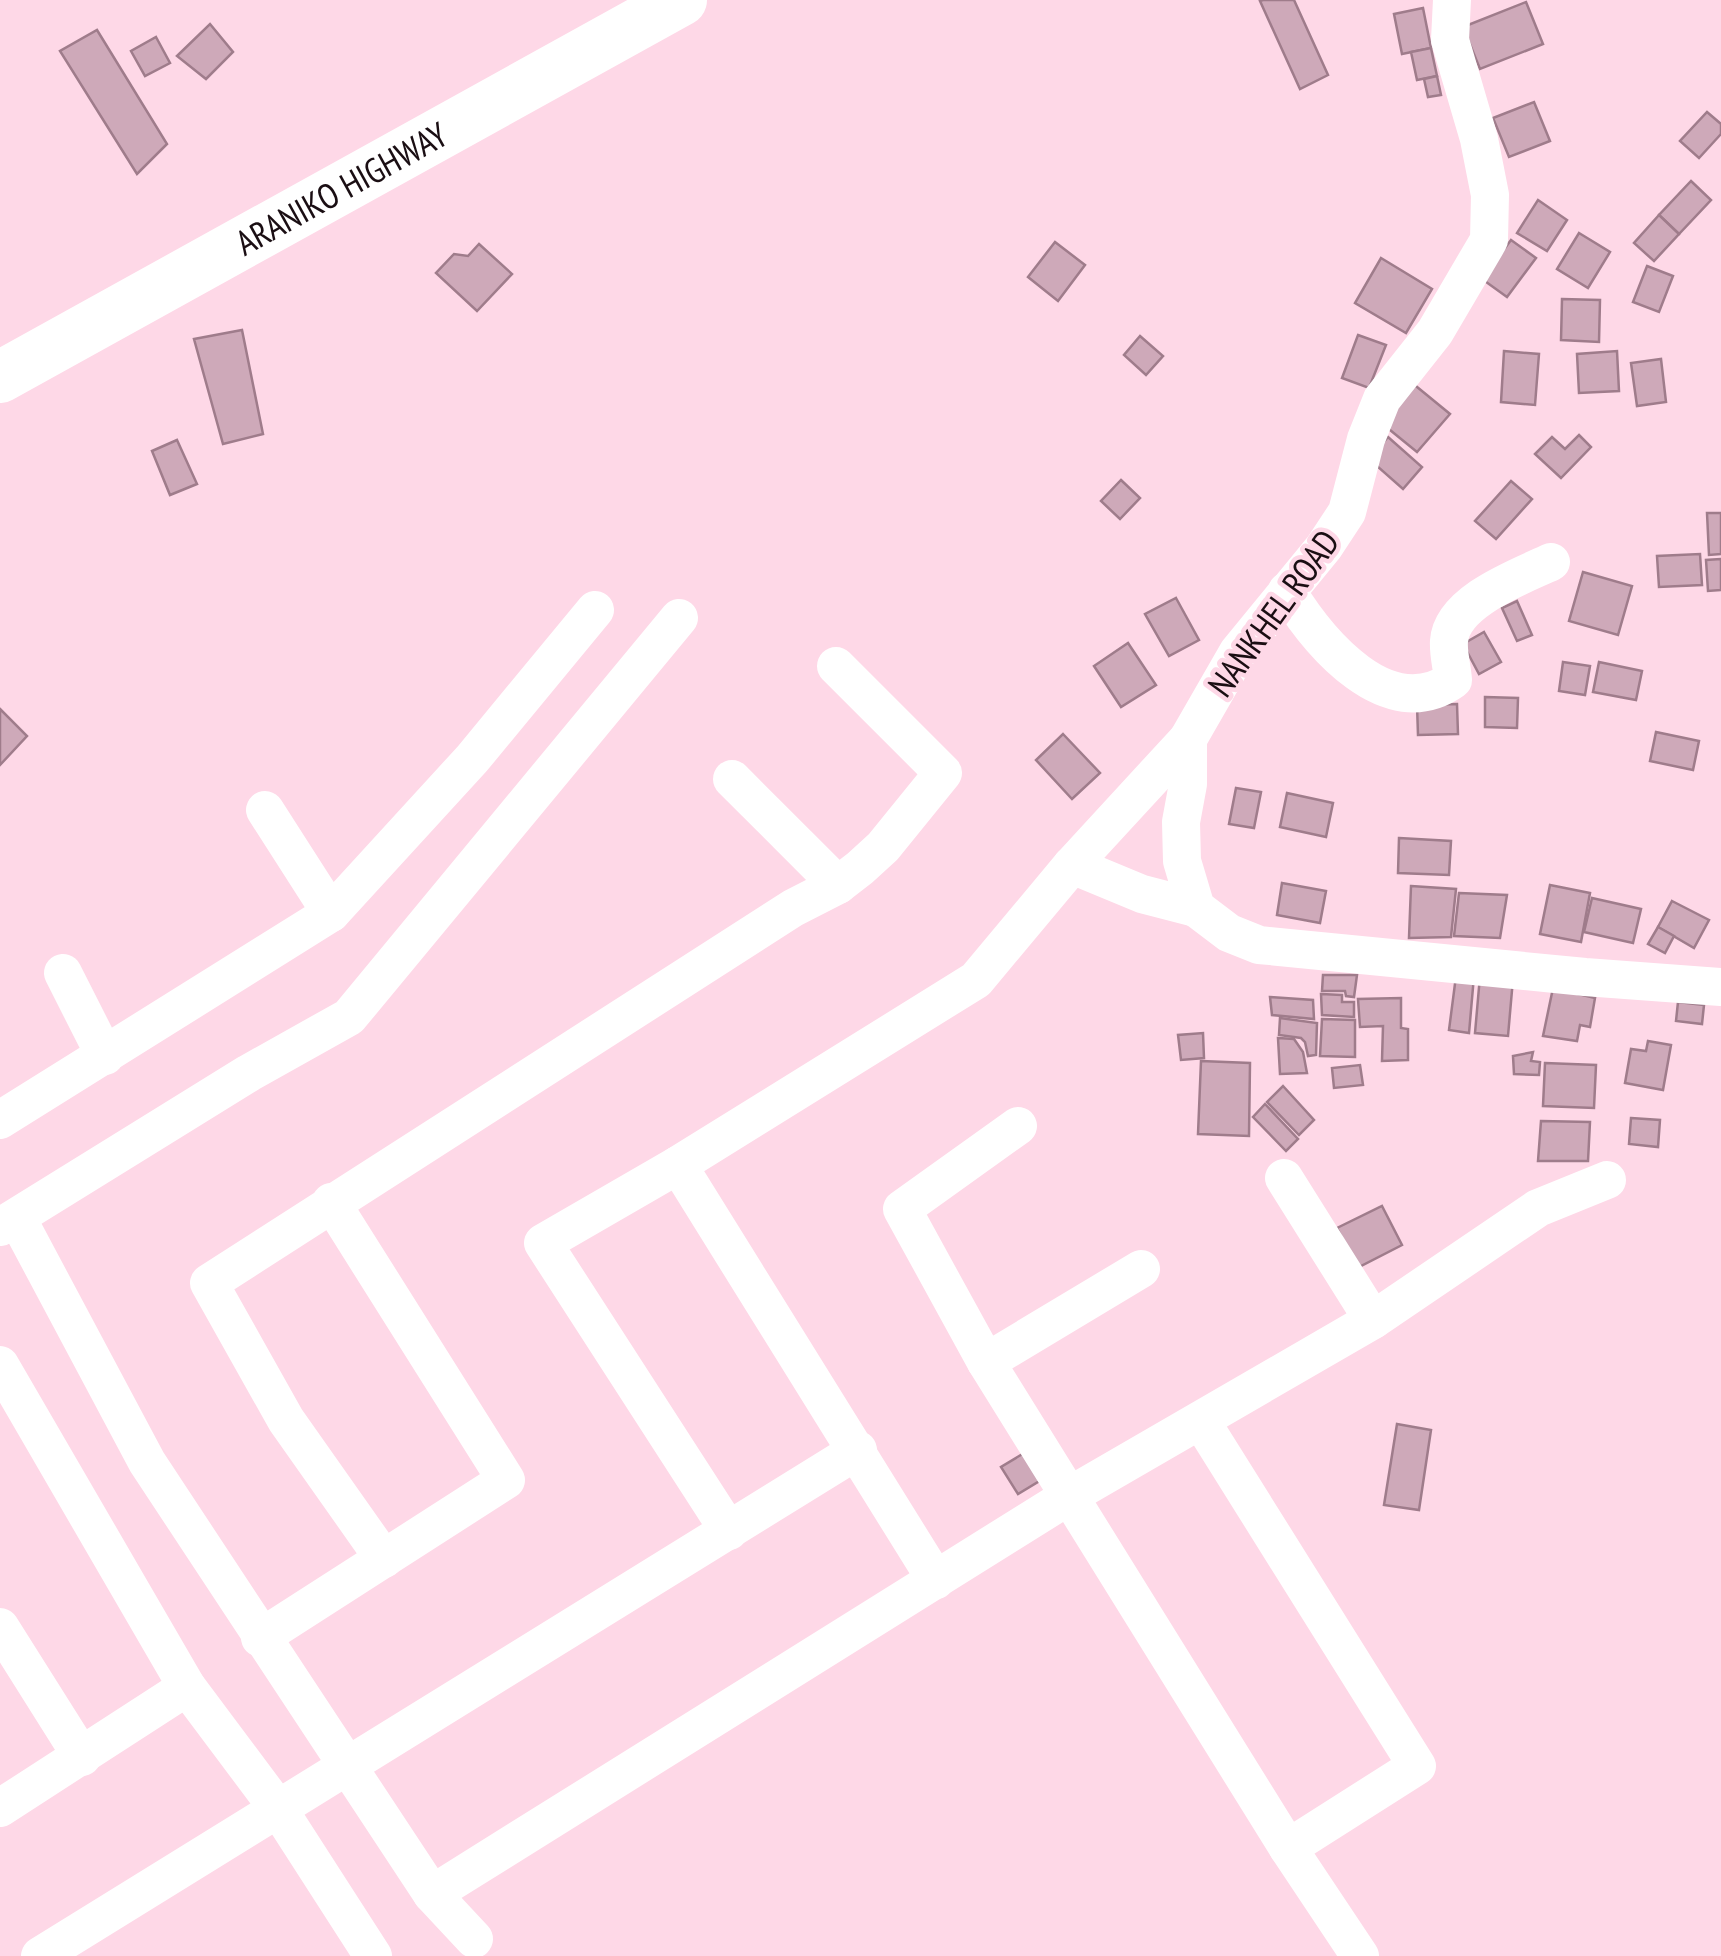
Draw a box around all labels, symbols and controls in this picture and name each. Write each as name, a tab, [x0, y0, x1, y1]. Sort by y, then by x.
street label: ARANIKO HIGHWAY	[227, 111, 455, 265]
street label: NANKHEL ROAD	[1197, 521, 1349, 705]

